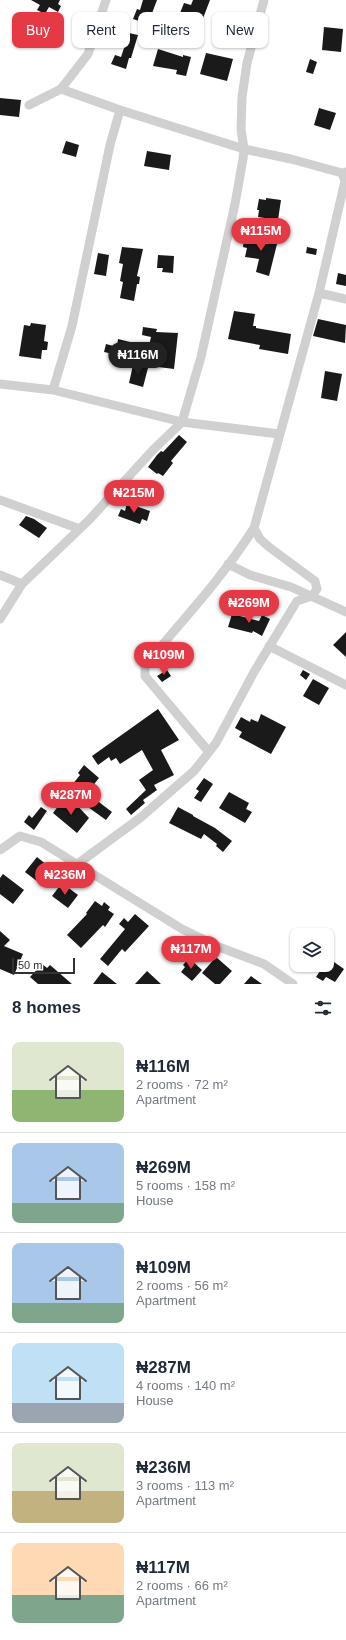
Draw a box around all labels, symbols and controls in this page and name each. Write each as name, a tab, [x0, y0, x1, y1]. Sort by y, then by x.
chip: Buy	[12, 12, 64, 48]
chip: Rent	[72, 12, 130, 48]
chip: Filters	[138, 12, 204, 48]
chip: New	[212, 12, 268, 48]
pin: ₦115M	[233, 218, 289, 252]
text: ₦115M	[240, 223, 282, 238]
pin: ₦116M	[110, 342, 166, 376]
text: ₦116M	[117, 347, 159, 362]
pin: ₦215M	[106, 480, 162, 514]
text: ₦215M	[113, 485, 155, 500]
pin: ₦269M	[221, 590, 277, 624]
text: ₦269M	[228, 595, 270, 610]
pin: ₦109M	[136, 642, 192, 676]
text: ₦109M	[143, 647, 185, 662]
pin: ₦287M	[43, 782, 99, 816]
text: ₦287M	[50, 787, 92, 802]
pin: ₦236M	[37, 862, 93, 896]
text: ₦236M	[44, 867, 86, 882]
map controls	[290, 928, 334, 972]
button: layers	[290, 928, 334, 972]
pin: ₦117M	[163, 936, 219, 970]
text: ₦117M	[170, 941, 212, 956]
scale bar	[12, 956, 75, 975]
text: 50 m	[18, 959, 42, 971]
icon: filters	[312, 997, 334, 1019]
text: 8 homes	[12, 998, 81, 1017]
text: ₦116M	[136, 1057, 190, 1076]
icon: home	[44, 1058, 92, 1106]
text: 2 rooms · 72 m²	[136, 1077, 228, 1092]
text: Apartment	[136, 1092, 196, 1107]
text: ₦269M	[136, 1158, 191, 1177]
icon: home	[44, 1159, 92, 1207]
text: 5 rooms · 158 m²	[136, 1178, 235, 1193]
text: House	[136, 1193, 174, 1208]
text: ₦109M	[136, 1258, 191, 1277]
icon: home	[44, 1259, 92, 1307]
text: 2 rooms · 56 m²	[136, 1278, 228, 1293]
text: Apartment	[136, 1293, 196, 1308]
text: ₦287M	[136, 1358, 191, 1377]
icon: home	[44, 1359, 92, 1407]
text: 4 rooms · 140 m²	[136, 1378, 235, 1393]
text: House	[136, 1393, 174, 1408]
text: ₦236M	[136, 1458, 191, 1477]
icon: home	[44, 1459, 92, 1507]
text: 3 rooms · 113 m²	[136, 1478, 234, 1493]
text: Apartment	[136, 1493, 196, 1508]
text: ₦117M	[136, 1558, 190, 1577]
icon: home	[44, 1559, 92, 1607]
text: 2 rooms · 66 m²	[136, 1578, 228, 1593]
text: Apartment	[136, 1593, 196, 1608]

